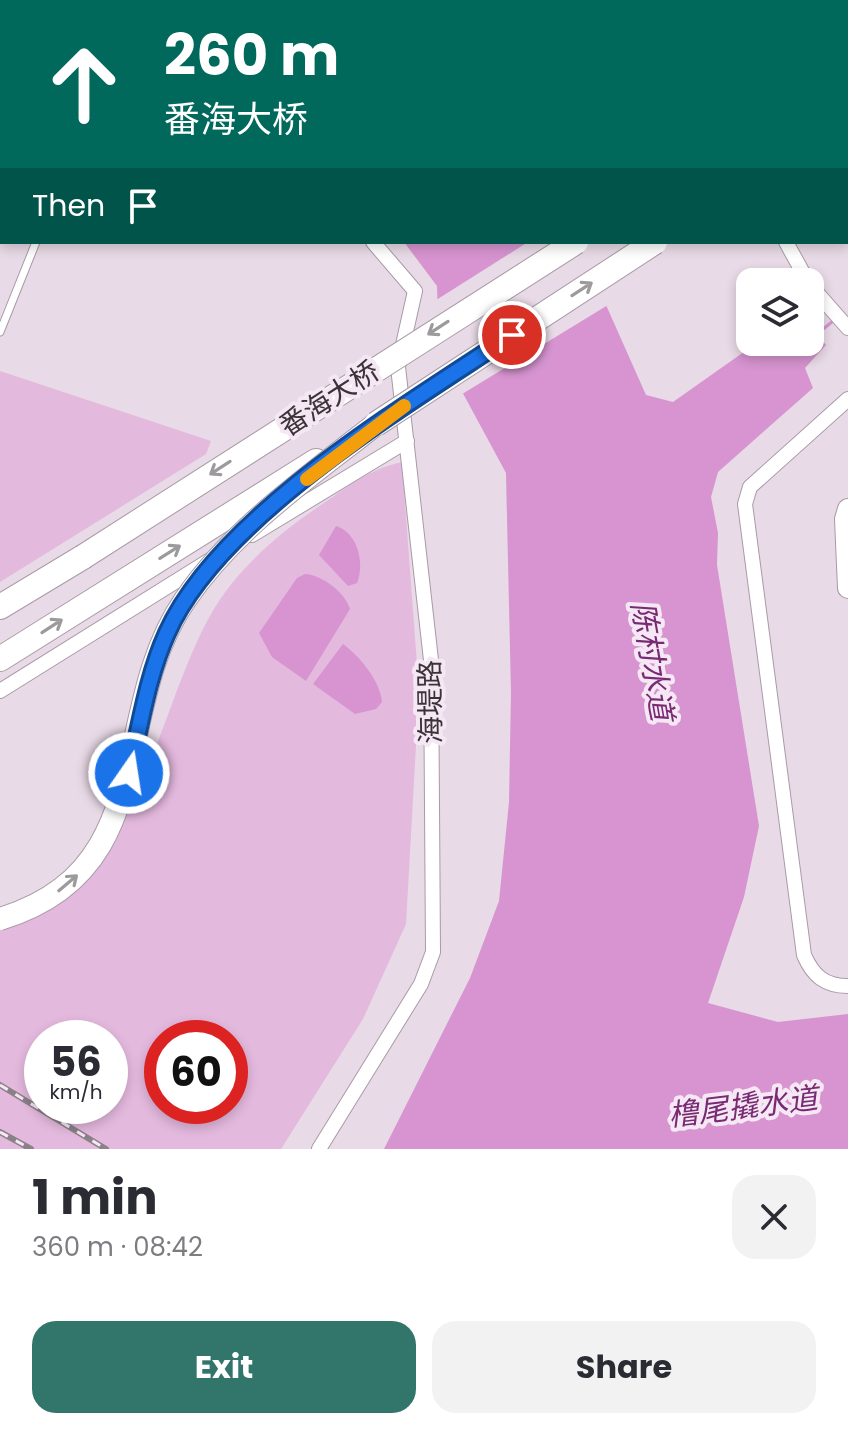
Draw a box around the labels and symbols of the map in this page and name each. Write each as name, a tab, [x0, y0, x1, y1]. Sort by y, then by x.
one-way arrow	[571, 281, 593, 297]
pin	[478, 301, 546, 369]
one-way arrow	[428, 320, 450, 336]
street label: 番海大桥	[272, 352, 387, 445]
one-way arrow	[209, 460, 231, 477]
one-way arrow	[158, 543, 181, 559]
water label: 陈村水道	[621, 598, 685, 728]
one-way arrow	[40, 617, 63, 633]
street label: 海堤路	[410, 660, 451, 744]
position arrow	[87, 731, 171, 815]
one-way arrow	[58, 874, 78, 892]
speed limit sign: 60	[144, 1020, 248, 1124]
water label: 橹尾撬水道	[666, 1076, 824, 1137]

